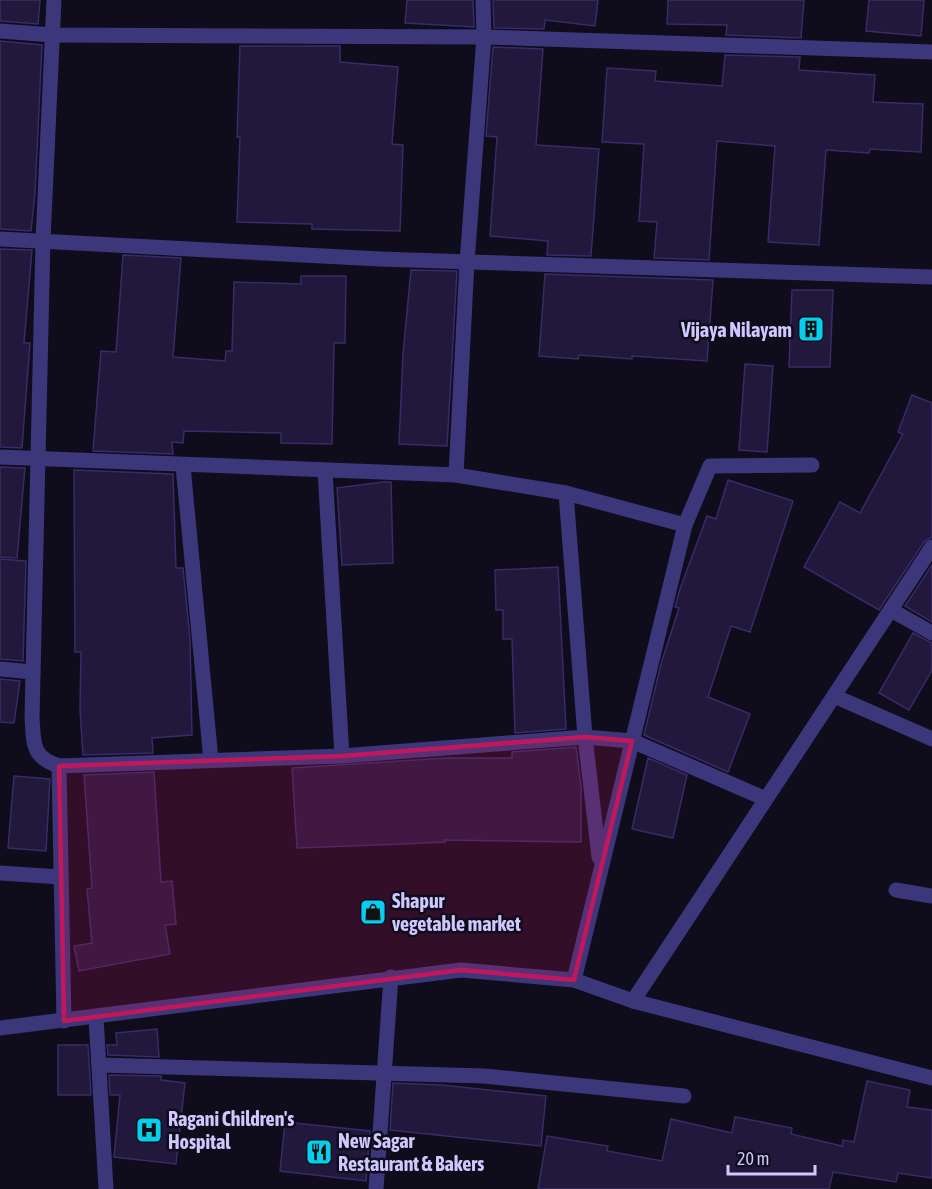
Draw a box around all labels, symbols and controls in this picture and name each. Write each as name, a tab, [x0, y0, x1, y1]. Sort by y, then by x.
building icon: Vijaya Nilayam	[796, 314, 826, 344]
place label: Vijaya Nilayam	[680, 318, 792, 341]
place label: Shapur vegetable market	[392, 889, 521, 935]
shop icon: Shapur vegetable market	[358, 897, 388, 927]
place label: Ragani Children's Hospital	[168, 1107, 294, 1153]
hospital icon: Ragani Children's Hospital	[134, 1115, 164, 1145]
place label: New Sagar Restaurant & Bakers	[338, 1129, 484, 1175]
restaurant icon: New Sagar Restaurant & Bakers	[304, 1137, 334, 1167]
scale bar	[728, 1138, 815, 1176]
text: 20 m	[737, 1148, 769, 1169]

